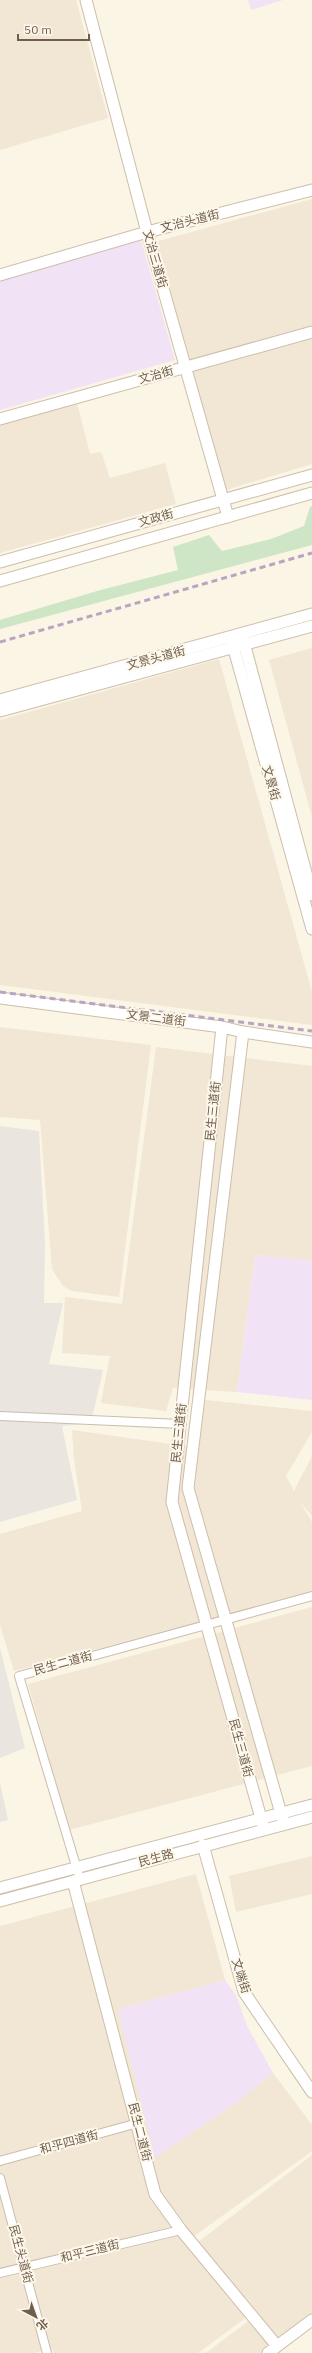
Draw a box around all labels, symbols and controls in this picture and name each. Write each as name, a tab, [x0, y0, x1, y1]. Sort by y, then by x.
scale bar	[18, 16, 89, 42]
text: 50 m	[24, 22, 52, 37]
street label: 文治头道街	[159, 206, 221, 235]
street label: 文治三道街	[140, 228, 171, 290]
street label: 文治街	[136, 362, 175, 387]
street label: 文政街	[136, 505, 175, 530]
street label: 文景头道街	[125, 643, 187, 673]
street label: 文景街	[259, 763, 284, 802]
street label: 文景二道街	[125, 1006, 187, 1029]
street label: 民生三道街	[202, 1080, 223, 1142]
street label: 民生三道街	[168, 1402, 189, 1464]
street label: 民生二道街	[32, 1648, 94, 1678]
street label: 民生三道街	[226, 1717, 256, 1779]
street label: 民生路	[137, 1846, 175, 1869]
street label: 文端街	[229, 1956, 254, 1995]
street label: 民生二道街	[126, 2101, 155, 2163]
street label: 和平四道街	[38, 2127, 100, 2157]
street label: 民生头道街	[6, 2223, 36, 2285]
street label: 和平三道街	[59, 2236, 121, 2265]
north arrow	[16, 2297, 56, 2337]
text: 北	[34, 2316, 51, 2333]

